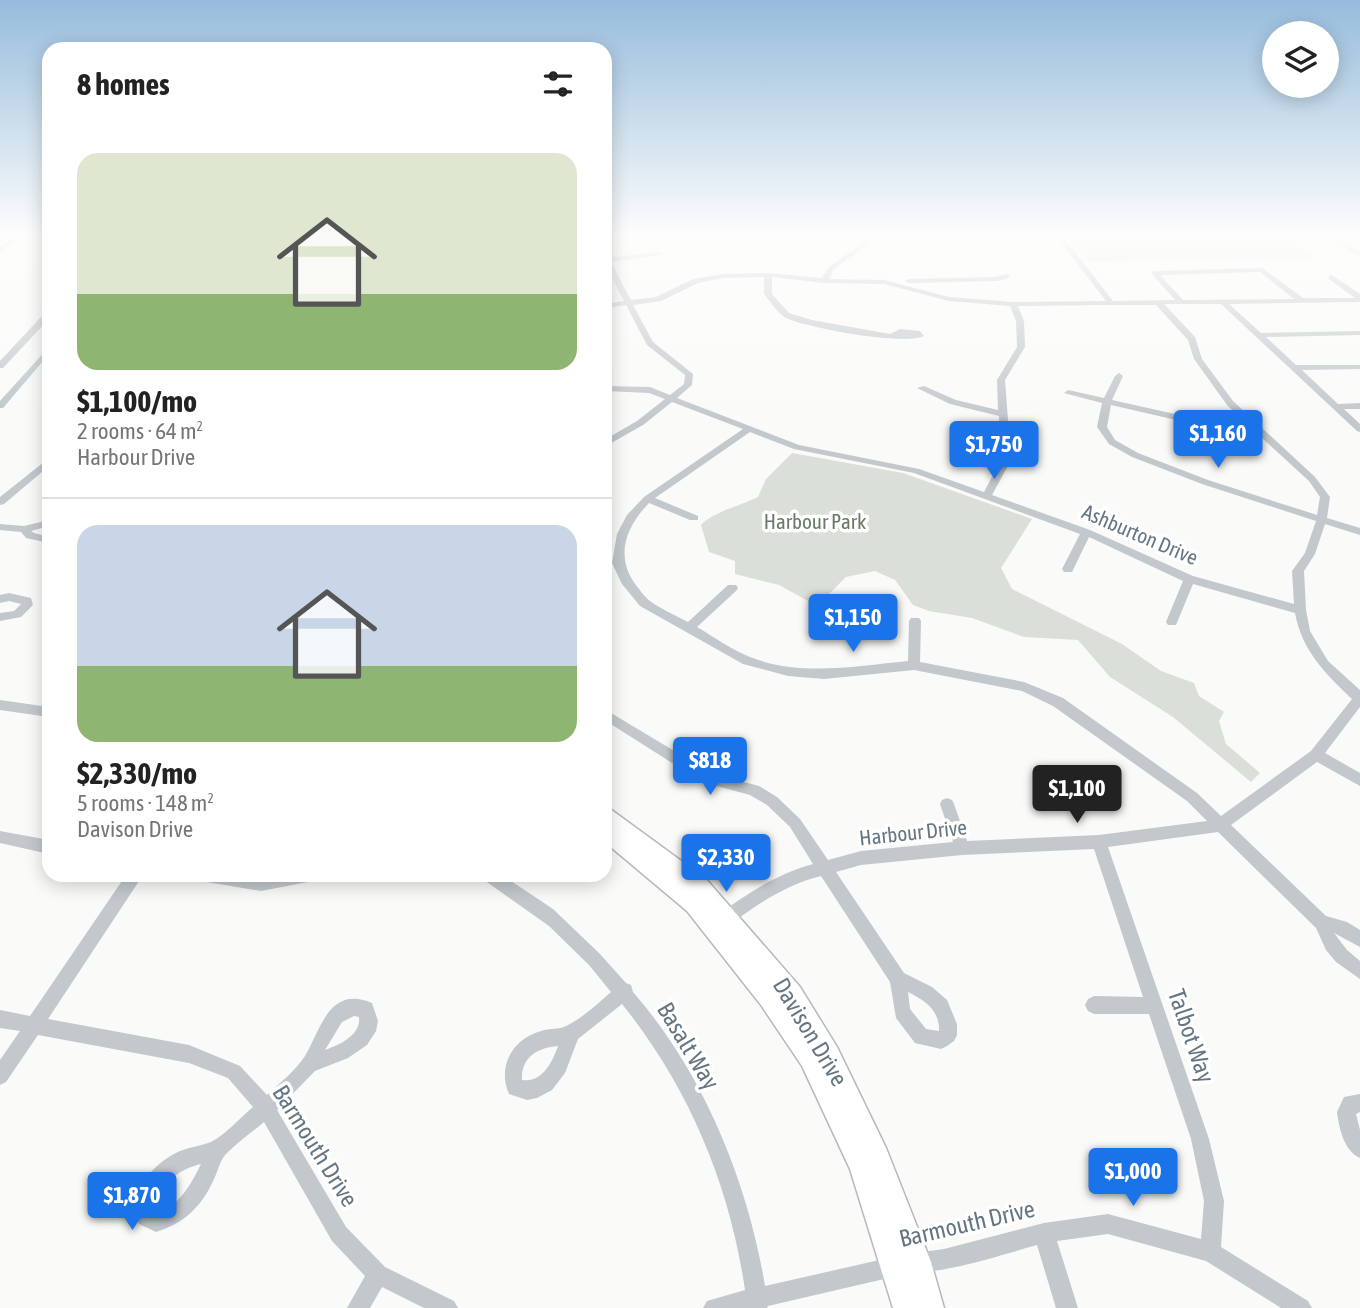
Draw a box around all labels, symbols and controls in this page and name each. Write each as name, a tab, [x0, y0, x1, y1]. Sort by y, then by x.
map controls	[1262, 21, 1339, 98]
button: layers	[1262, 21, 1339, 98]
icon: filters	[539, 65, 577, 103]
text: 8 homes	[77, 67, 170, 101]
icon: home	[264, 199, 390, 325]
text: $1,100/mo	[77, 384, 197, 418]
pin: $1,160	[1161, 410, 1275, 470]
text: 2 rooms · 64 m²	[77, 418, 203, 444]
text: $1,160	[1190, 420, 1247, 446]
pin: $1,750	[937, 421, 1051, 481]
text: $1,750	[966, 431, 1023, 457]
text: Harbour Drive	[77, 444, 195, 470]
street label: Ashburton Drive	[1079, 499, 1202, 569]
park label: Harbour Park	[764, 509, 866, 533]
icon: home	[264, 571, 390, 697]
pin: $1,150	[796, 594, 910, 654]
text: $1,150	[825, 604, 882, 630]
pin: $818	[669, 738, 751, 797]
text: $818	[689, 747, 731, 773]
text: $2,330/mo	[77, 756, 197, 790]
pin: $1,100	[1020, 766, 1134, 825]
text: $1,100	[1049, 775, 1106, 801]
text: 5 rooms · 148 m²	[77, 790, 214, 816]
street label: Harbour Drive	[858, 814, 968, 850]
text: Davison Drive	[77, 816, 193, 842]
pin: $2,330	[669, 834, 783, 894]
text: $2,330	[698, 844, 755, 870]
street label: Davison Drive	[768, 973, 853, 1091]
street label: Talbot Way	[1163, 986, 1220, 1086]
street label: Basalt Way	[652, 997, 725, 1094]
street label: Barmouth Drive	[267, 1080, 363, 1211]
pin: $1,000	[1076, 1148, 1190, 1208]
text: $1,000	[1105, 1158, 1162, 1184]
pin: $1,870	[75, 1172, 189, 1232]
text: $1,870	[104, 1182, 161, 1208]
street label: Barmouth Drive	[897, 1195, 1037, 1252]

